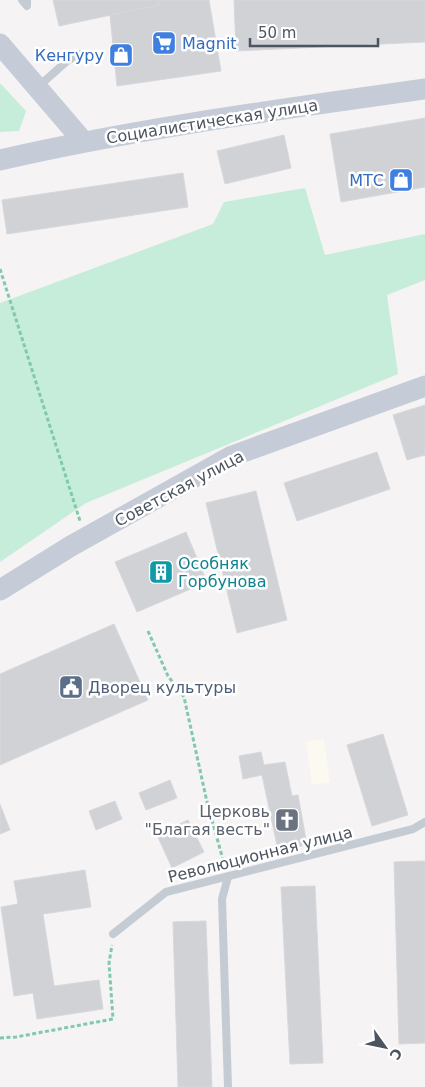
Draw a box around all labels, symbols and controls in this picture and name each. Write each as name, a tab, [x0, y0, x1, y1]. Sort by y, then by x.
scale bar	[250, 15, 378, 47]
text: 50 m	[258, 24, 296, 42]
supermarket icon: Magnit	[151, 30, 177, 56]
place label: Magnit	[182, 34, 237, 53]
shop icon: Кенгуру	[108, 42, 134, 68]
place label: Кенгуру	[35, 46, 104, 65]
street label: Социалистическая улица	[105, 95, 319, 148]
shop icon: МТС	[388, 167, 414, 193]
place label: МТС	[349, 171, 384, 190]
street label: Советская улица	[111, 446, 247, 530]
place label: Особняк Горбунова	[178, 554, 267, 591]
building icon: Особняк Горбунова	[148, 559, 174, 585]
public building icon: Дворец культуры	[58, 674, 84, 700]
place label: Дворец культуры	[88, 678, 236, 697]
place label: Церковь "Благая весть"	[145, 802, 270, 839]
church icon: Церковь "Благая весть"	[274, 807, 300, 833]
street label: Революционная улица	[166, 822, 354, 887]
north arrow	[360, 1022, 410, 1072]
text: С	[386, 1045, 405, 1063]

